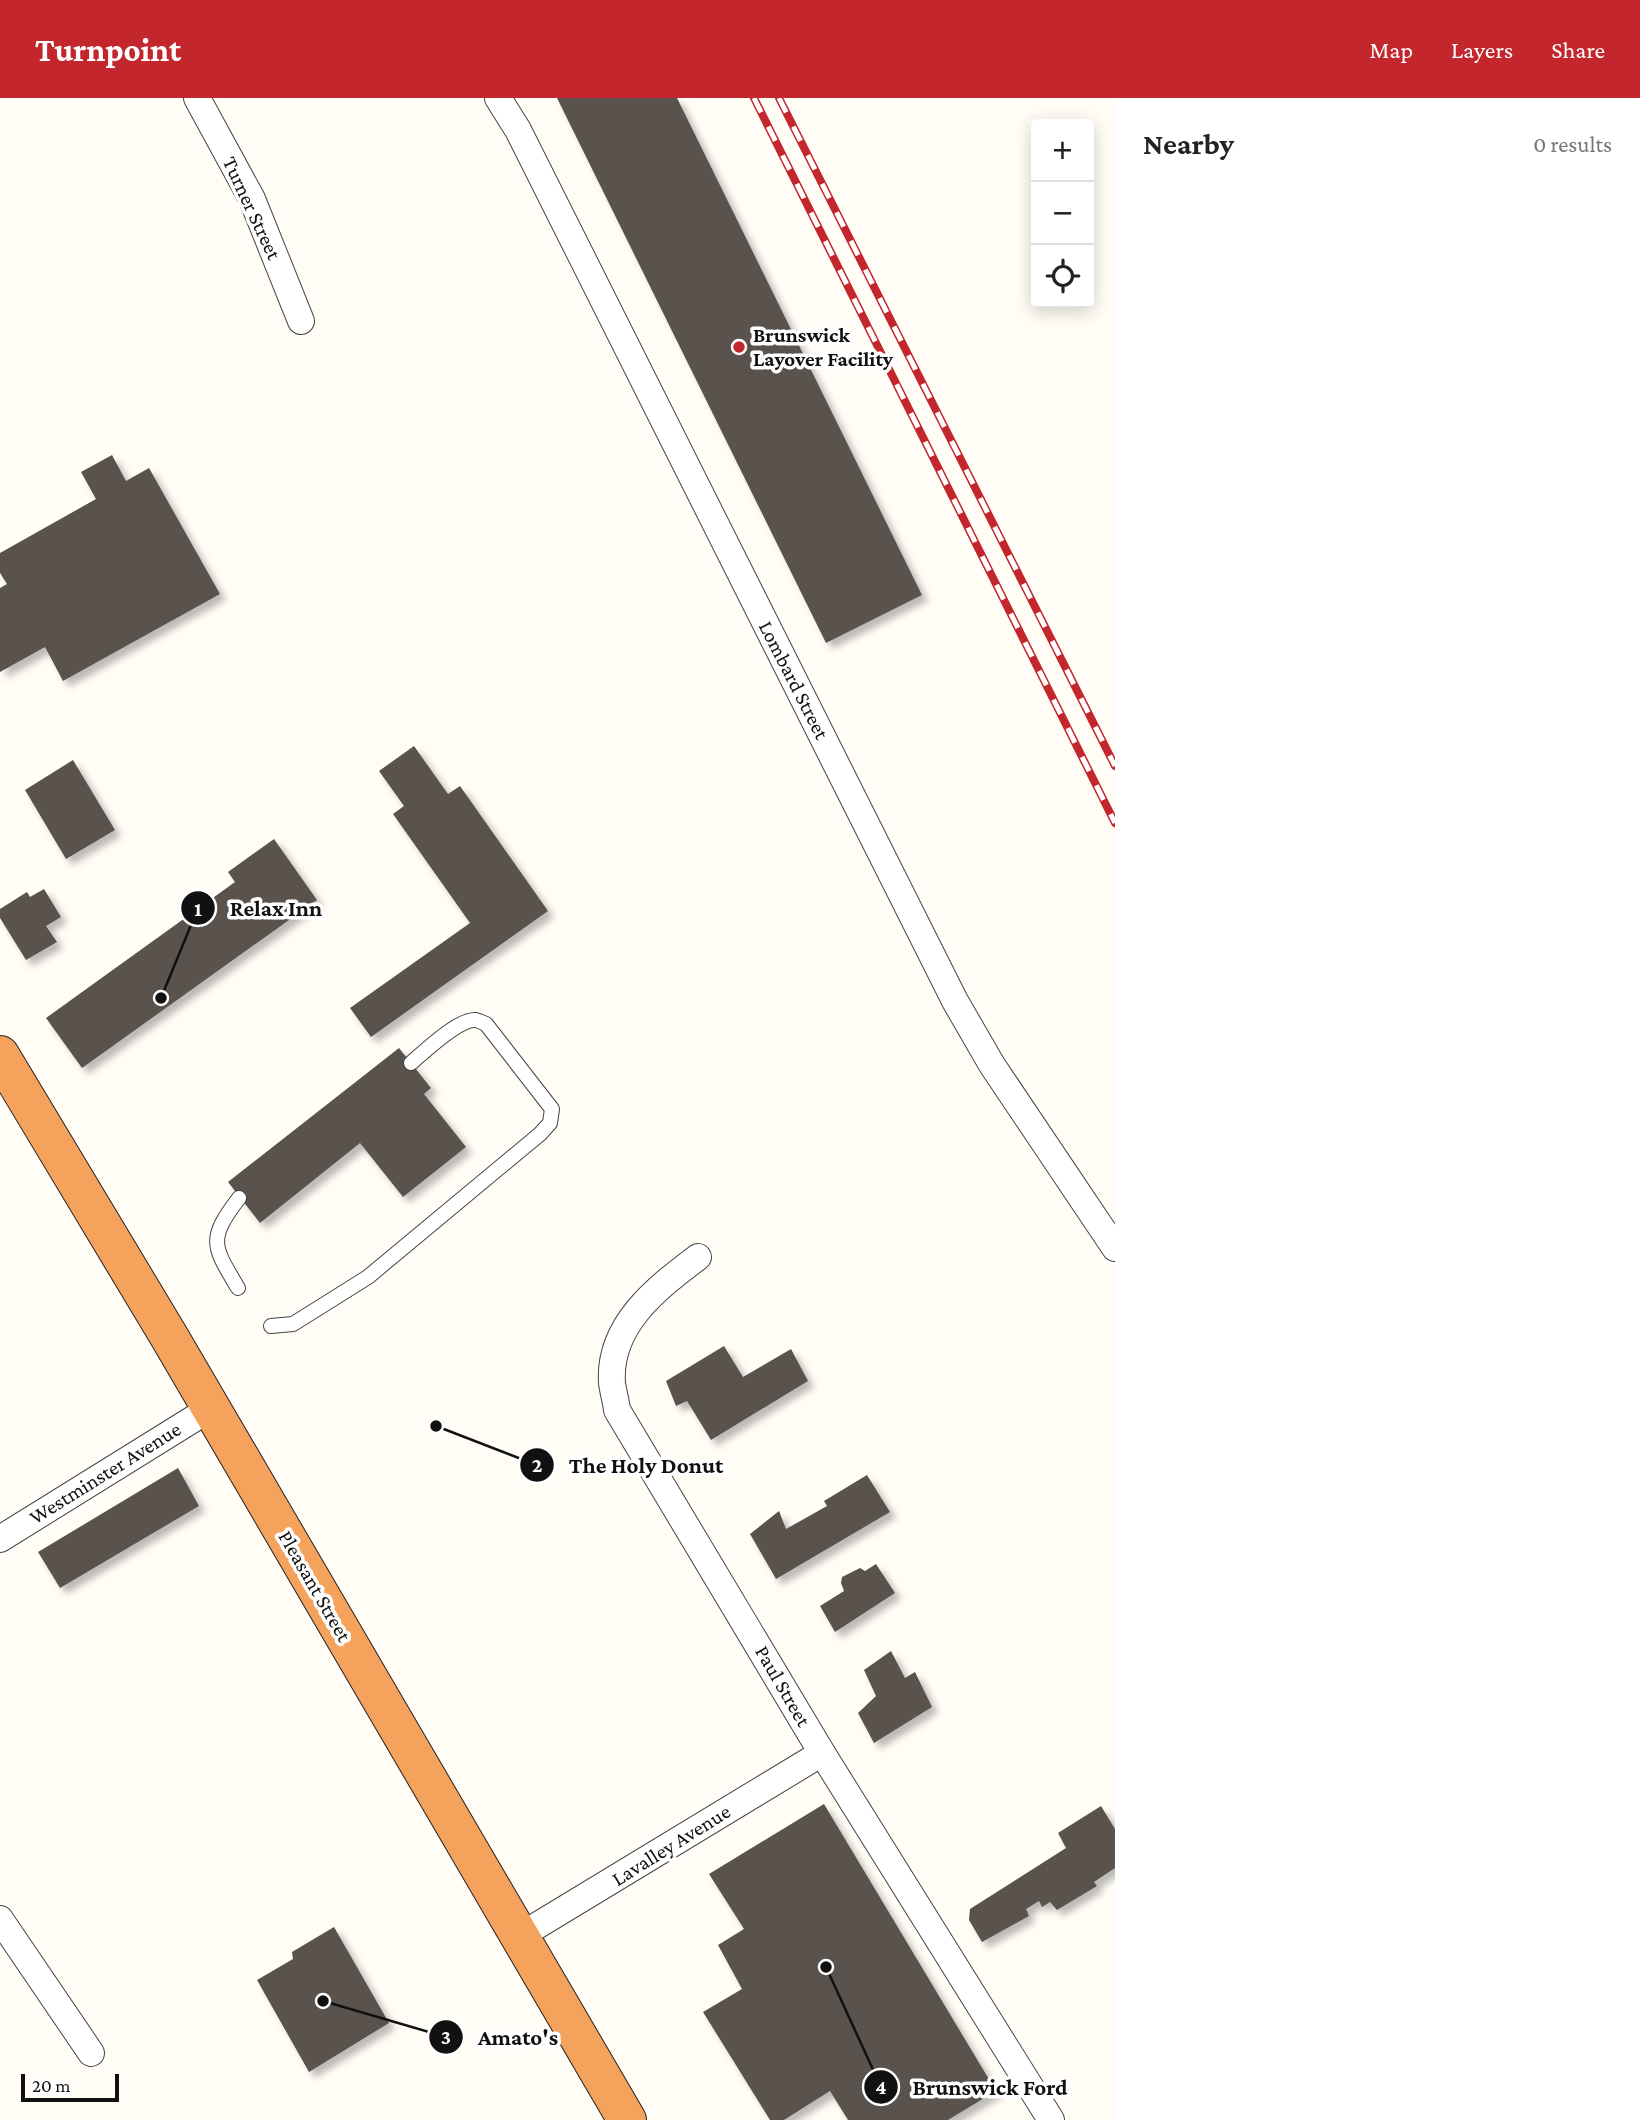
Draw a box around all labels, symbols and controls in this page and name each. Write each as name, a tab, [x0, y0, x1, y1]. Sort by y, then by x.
text: Turnpoint	[35, 31, 181, 68]
text: Map	[1369, 36, 1413, 63]
text: Layers	[1451, 36, 1513, 63]
text: Share	[1551, 36, 1605, 63]
map controls	[1031, 119, 1094, 308]
button: +	[1031, 119, 1094, 182]
text: Nearby	[1143, 127, 1234, 160]
text: 0 results	[1533, 131, 1612, 157]
street label: Turner Street	[218, 153, 287, 264]
button: −	[1031, 182, 1094, 245]
button: locate	[1031, 245, 1094, 308]
place label: Brunswick Layover Facility	[753, 323, 894, 371]
marker: Brunswick Layover Facility	[731, 339, 747, 355]
street label: Lombard Street	[754, 617, 835, 744]
callout: Relax Inn	[180, 886, 336, 930]
text: Relax Inn	[230, 895, 322, 921]
text: 1	[194, 897, 202, 921]
street label: Westminster Avenue	[25, 1417, 185, 1529]
callout: The Holy Donut	[519, 1443, 737, 1487]
text: The Holy Donut	[569, 1452, 724, 1478]
text: 2	[532, 1453, 543, 1477]
street label: Pleasant Street	[274, 1526, 357, 1647]
street label: Paul Street	[750, 1641, 816, 1732]
street label: Lavalley Avenue	[607, 1799, 735, 1891]
callout: Amato's	[429, 2015, 572, 2059]
text: Amato's	[477, 2024, 558, 2050]
text: 3	[441, 2025, 451, 2049]
callout: Brunswick Ford	[864, 2065, 1082, 2109]
scale bar	[21, 2071, 119, 2103]
text: Brunswick Ford	[913, 2074, 1068, 2100]
text: 20 m	[32, 2075, 71, 2096]
text: 4	[875, 2075, 887, 2099]

